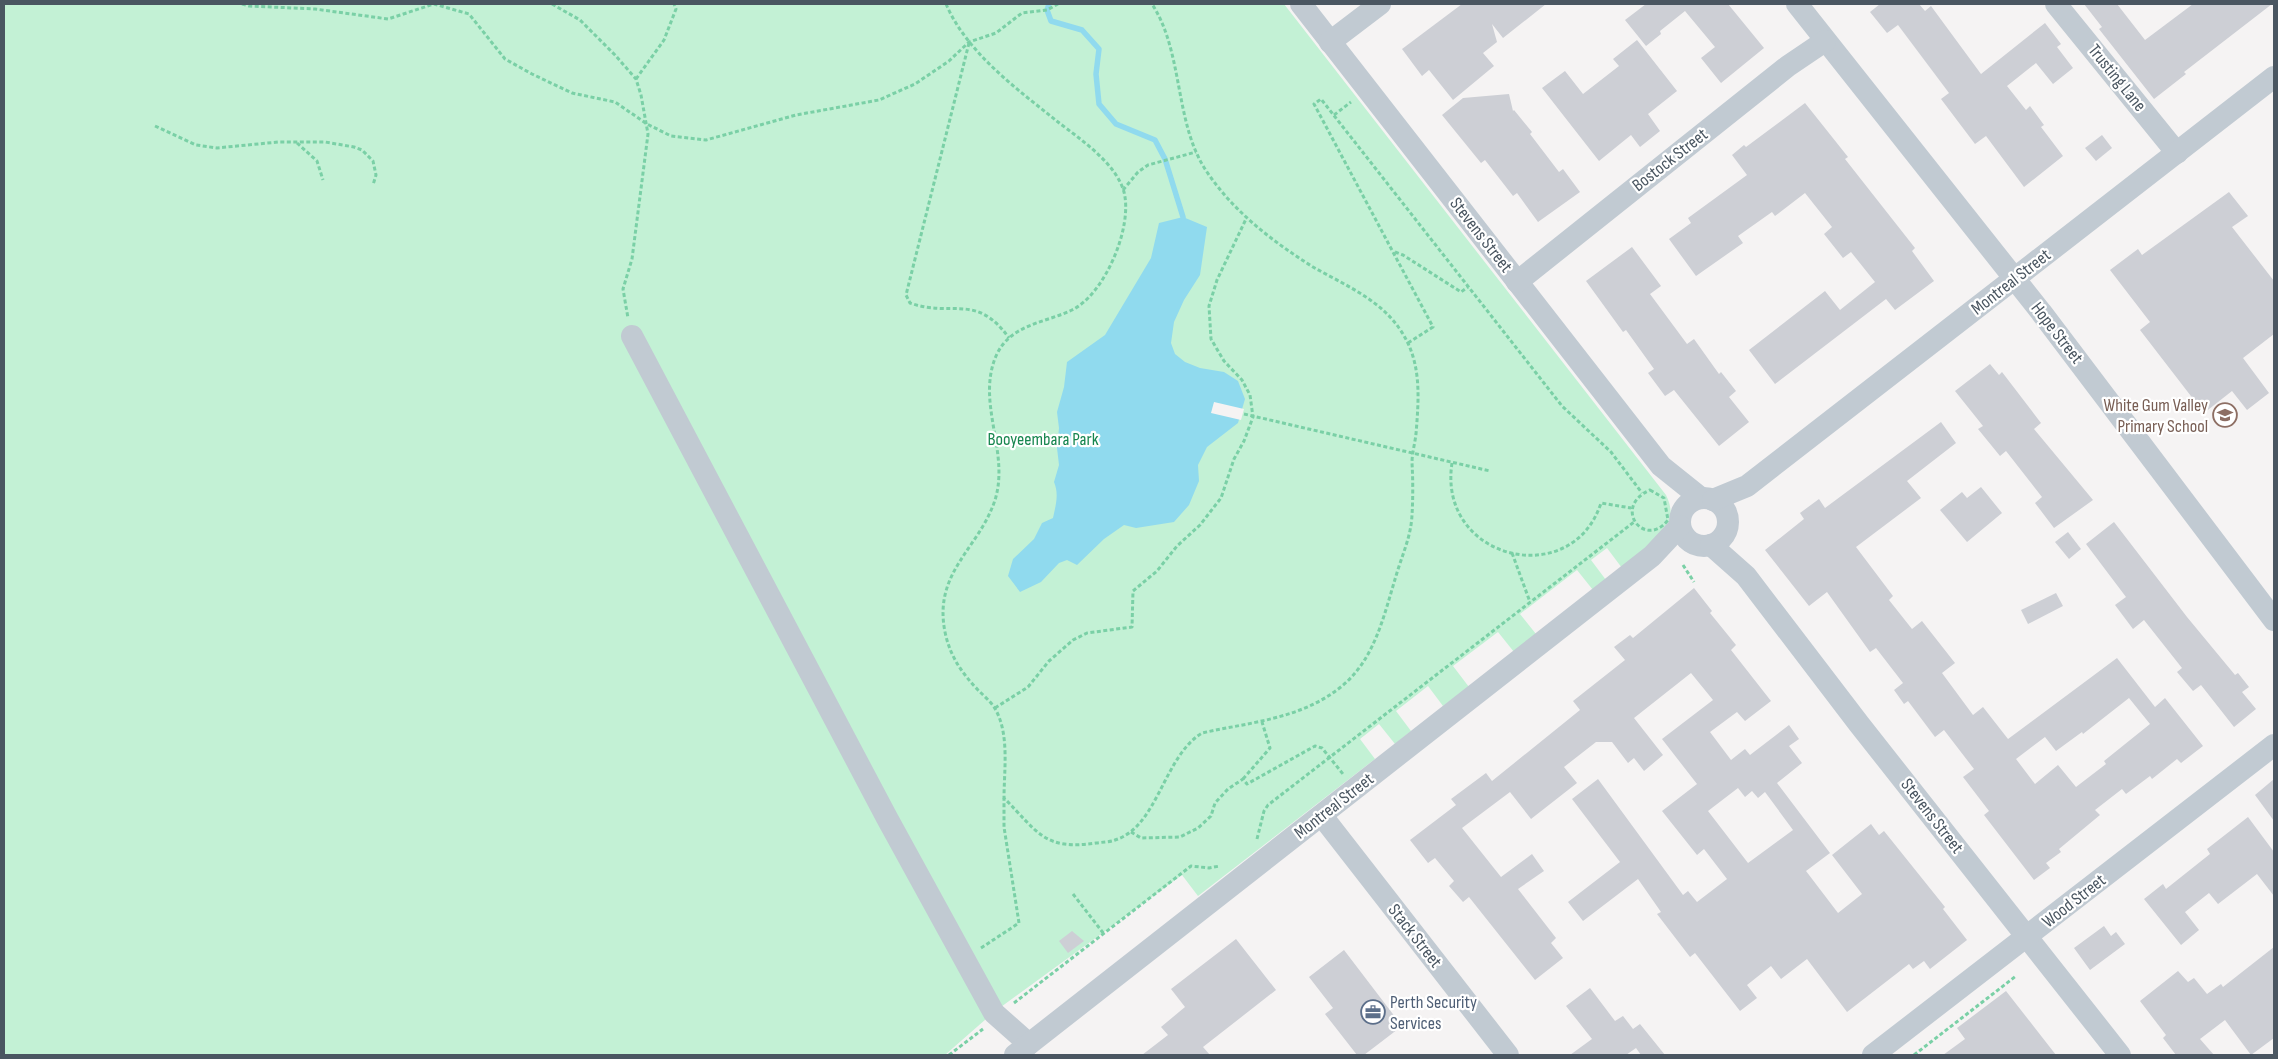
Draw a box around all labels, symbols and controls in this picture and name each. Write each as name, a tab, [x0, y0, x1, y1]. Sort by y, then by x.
street label: Trusting Lane	[2084, 40, 2150, 116]
street label: Bostock Street	[1628, 124, 1712, 196]
street label: Stevens Street	[1445, 193, 1517, 277]
street label: Montreal Street	[1967, 244, 2055, 319]
street label: Hope Street	[2027, 298, 2088, 368]
place label: White Gum Valley Primary School	[2104, 395, 2208, 437]
school or university icon: White Gum Valley Primary School	[2212, 402, 2238, 428]
park label: Booyeembara Park	[987, 429, 1099, 450]
street label: Montreal Street	[1290, 768, 1378, 843]
street label: Stevens Street	[1896, 774, 1968, 858]
street label: Wood Street	[2038, 869, 2110, 932]
street label: Stack Street	[1384, 900, 1447, 972]
place label: Perth Security Services	[1390, 992, 1477, 1034]
office icon: Perth Security Services	[1360, 999, 1386, 1025]

